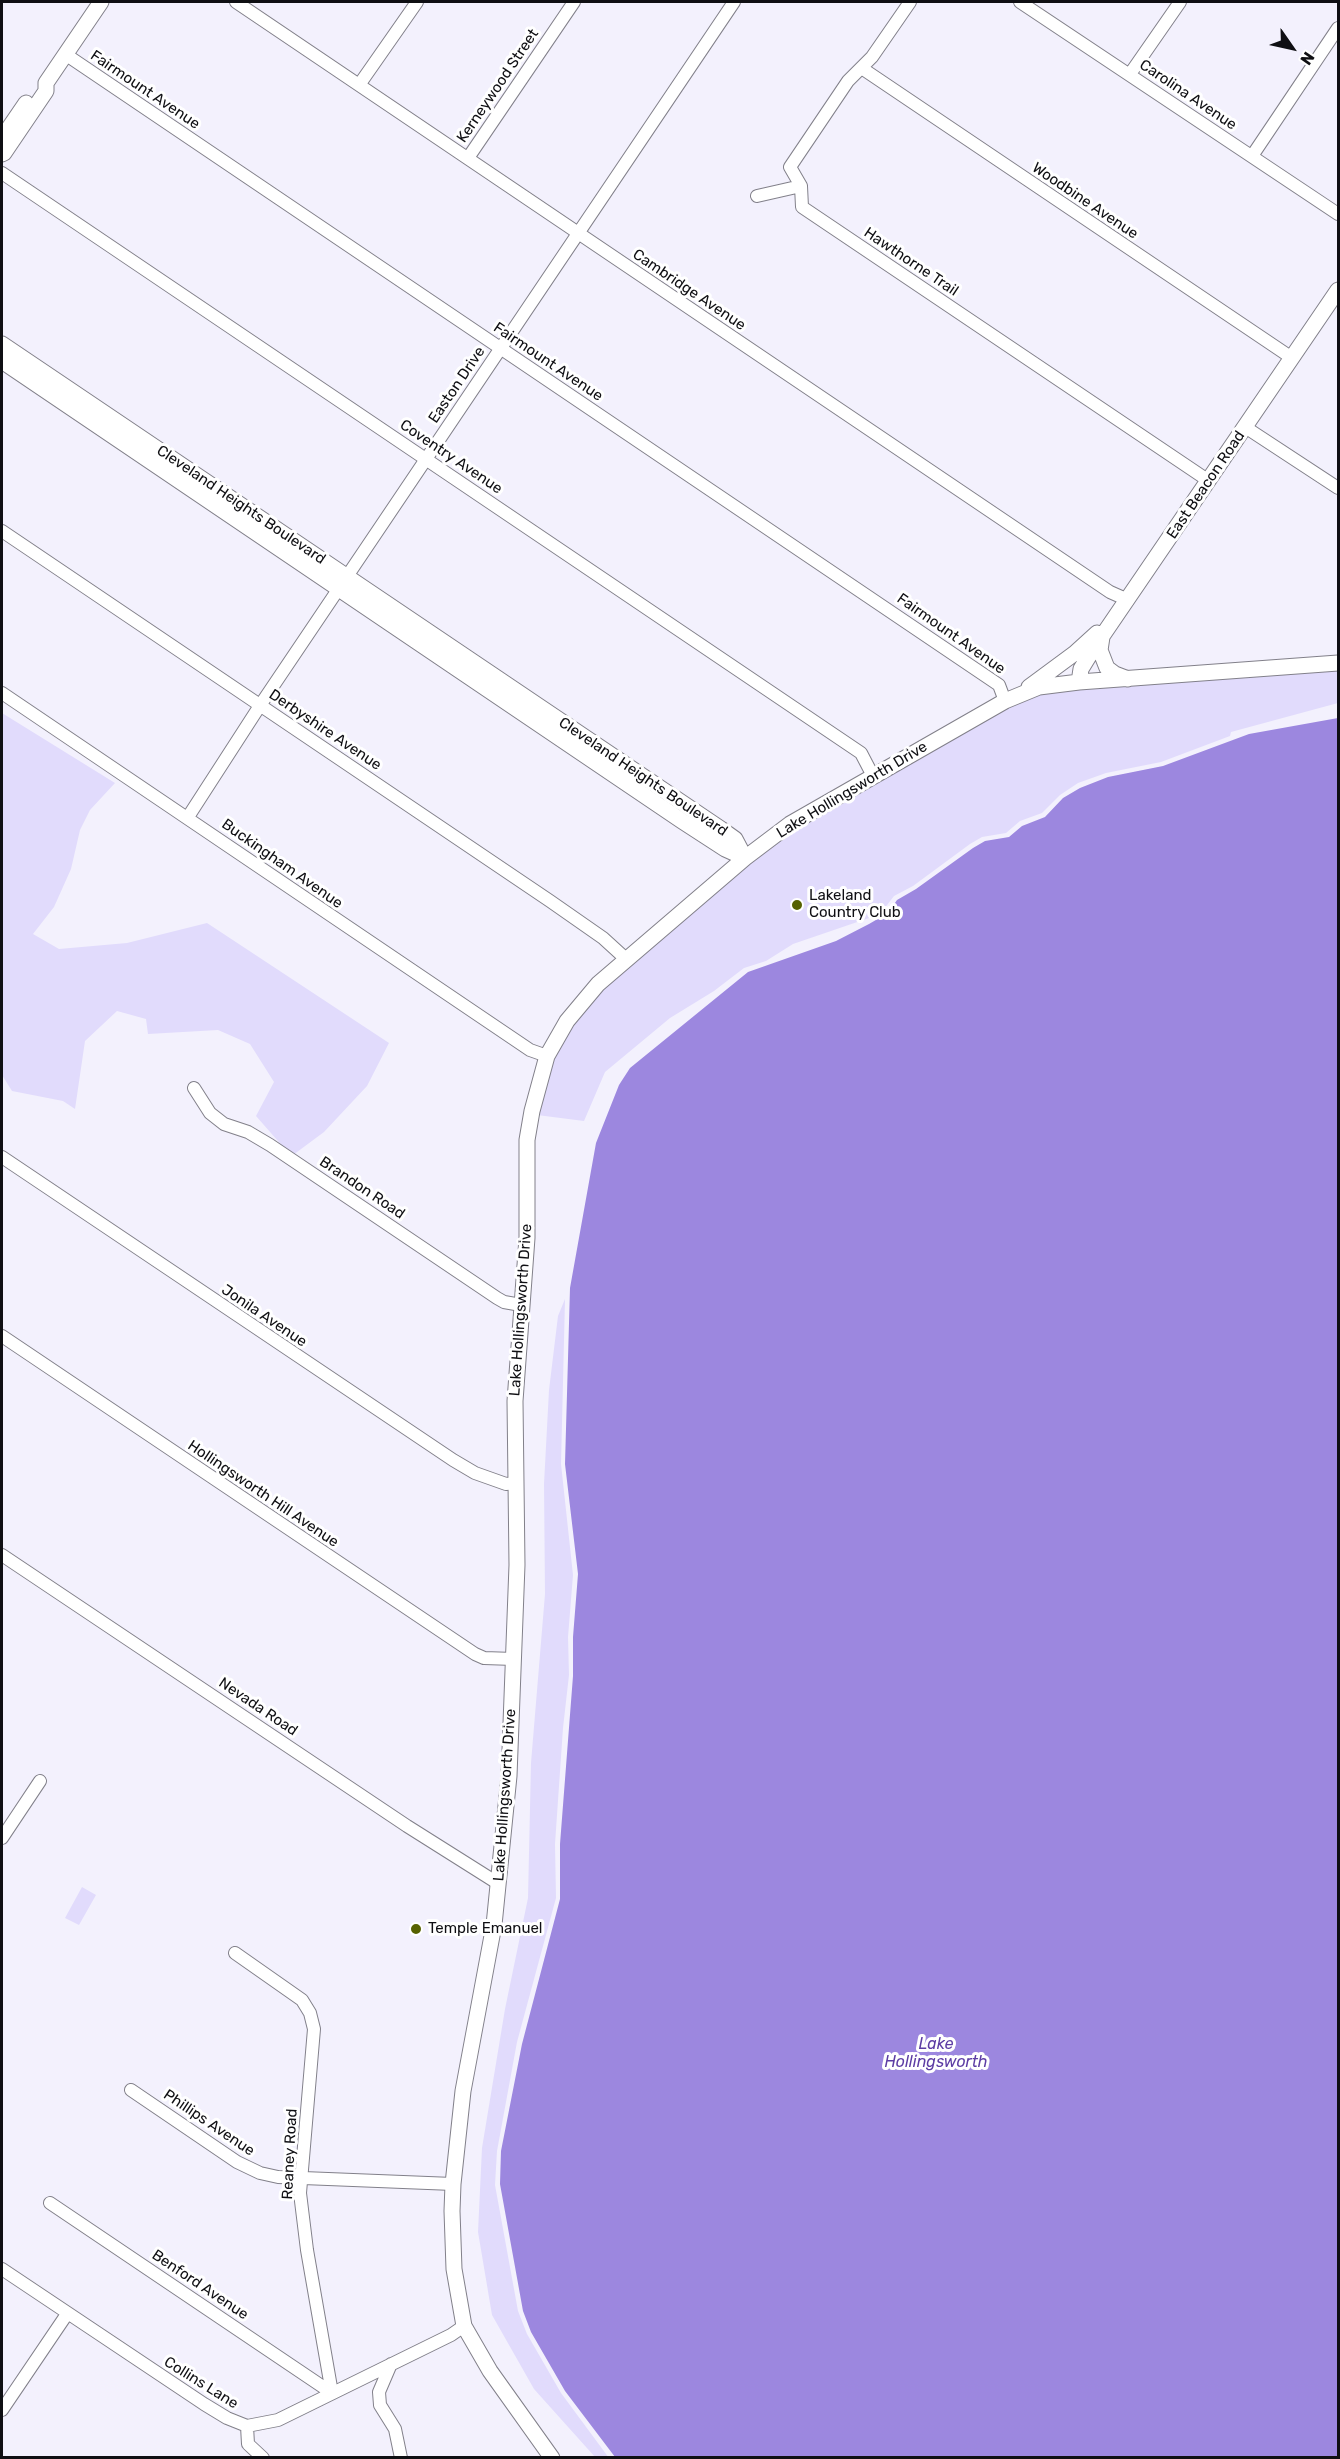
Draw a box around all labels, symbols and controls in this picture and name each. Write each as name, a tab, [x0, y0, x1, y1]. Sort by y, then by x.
north arrow	[1262, 18, 1322, 78]
street label: Kerneywood Street	[453, 26, 543, 146]
street label: Fairmount Avenue	[87, 47, 203, 133]
text: N	[1296, 48, 1318, 68]
street label: Carolina Avenue	[1136, 56, 1240, 134]
street label: Woodbine Avenue	[1029, 159, 1141, 243]
street label: Hawthorne Trail	[860, 224, 962, 300]
street label: Cambridge Avenue	[629, 246, 749, 334]
street label: Fairmount Avenue	[490, 319, 606, 405]
street label: Easton Drive	[425, 343, 489, 427]
street label: Coventry Avenue	[396, 416, 506, 498]
street label: East Beacon Road	[1163, 428, 1249, 542]
street label: Cleveland Heights Boulevard	[153, 442, 329, 568]
street label: Fairmount Avenue	[893, 590, 1009, 678]
street label: Derbyshire Avenue	[265, 686, 385, 774]
street label: Cleveland Heights Boulevard	[555, 714, 731, 840]
street label: Lake Hollingsworth Drive	[773, 738, 931, 842]
street label: Buckingham Avenue	[218, 815, 346, 913]
place label: Lakeland Country Club	[809, 887, 901, 922]
marker: Lakeland Country Club	[790, 898, 804, 912]
street label: Brandon Road	[316, 1153, 408, 1223]
street label: Lake Hollingsworth Drive	[506, 1223, 536, 1397]
street label: Jonila Avenue	[218, 1281, 310, 1351]
street label: Hollingsworth Hill Avenue	[184, 1437, 342, 1551]
street label: Nevada Road	[215, 1674, 301, 1740]
street label: Lake Hollingsworth Drive	[490, 1708, 520, 1882]
place label: Temple Emanuel	[428, 1920, 543, 1938]
marker: Temple Emanuel	[409, 1922, 423, 1936]
water label: Lake Hollingsworth	[884, 2034, 988, 2072]
street label: Phillips Avenue	[160, 2086, 258, 2160]
street label: Reaney Road	[279, 2108, 301, 2200]
street label: Benford Avenue	[148, 2246, 252, 2324]
street label: Collins Lane	[161, 2353, 241, 2413]

